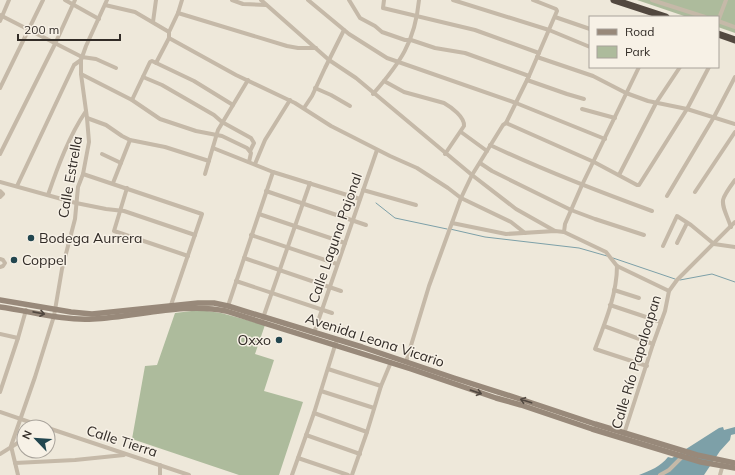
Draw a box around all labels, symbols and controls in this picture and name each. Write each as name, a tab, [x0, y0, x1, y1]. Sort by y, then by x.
scale bar	[18, 16, 120, 42]
legend	[589, 16, 719, 68]
text: 200 m	[24, 22, 59, 37]
text: Road	[625, 24, 654, 39]
text: Park	[625, 44, 651, 59]
street label: Calle Estrella	[54, 134, 86, 220]
street label: Calle Laguna Pajonal	[304, 170, 366, 306]
place label: Bodega Aurrera	[39, 229, 143, 247]
marker: Bodega Aurrera	[26, 233, 36, 243]
place label: Coppel	[22, 251, 67, 269]
marker: Coppel	[9, 255, 19, 265]
street label: Calle Río Papaloapan	[607, 293, 665, 431]
one-way arrow	[32, 309, 45, 317]
street label: Avenida Leona Vicario	[303, 309, 447, 371]
place label: Oxxo	[237, 331, 271, 349]
marker: Oxxo	[274, 335, 284, 345]
one-way arrow	[470, 388, 482, 396]
one-way arrow	[520, 396, 532, 404]
north arrow	[16, 419, 56, 459]
street label: Calle Tierra	[84, 421, 160, 461]
text: N	[19, 428, 35, 441]

